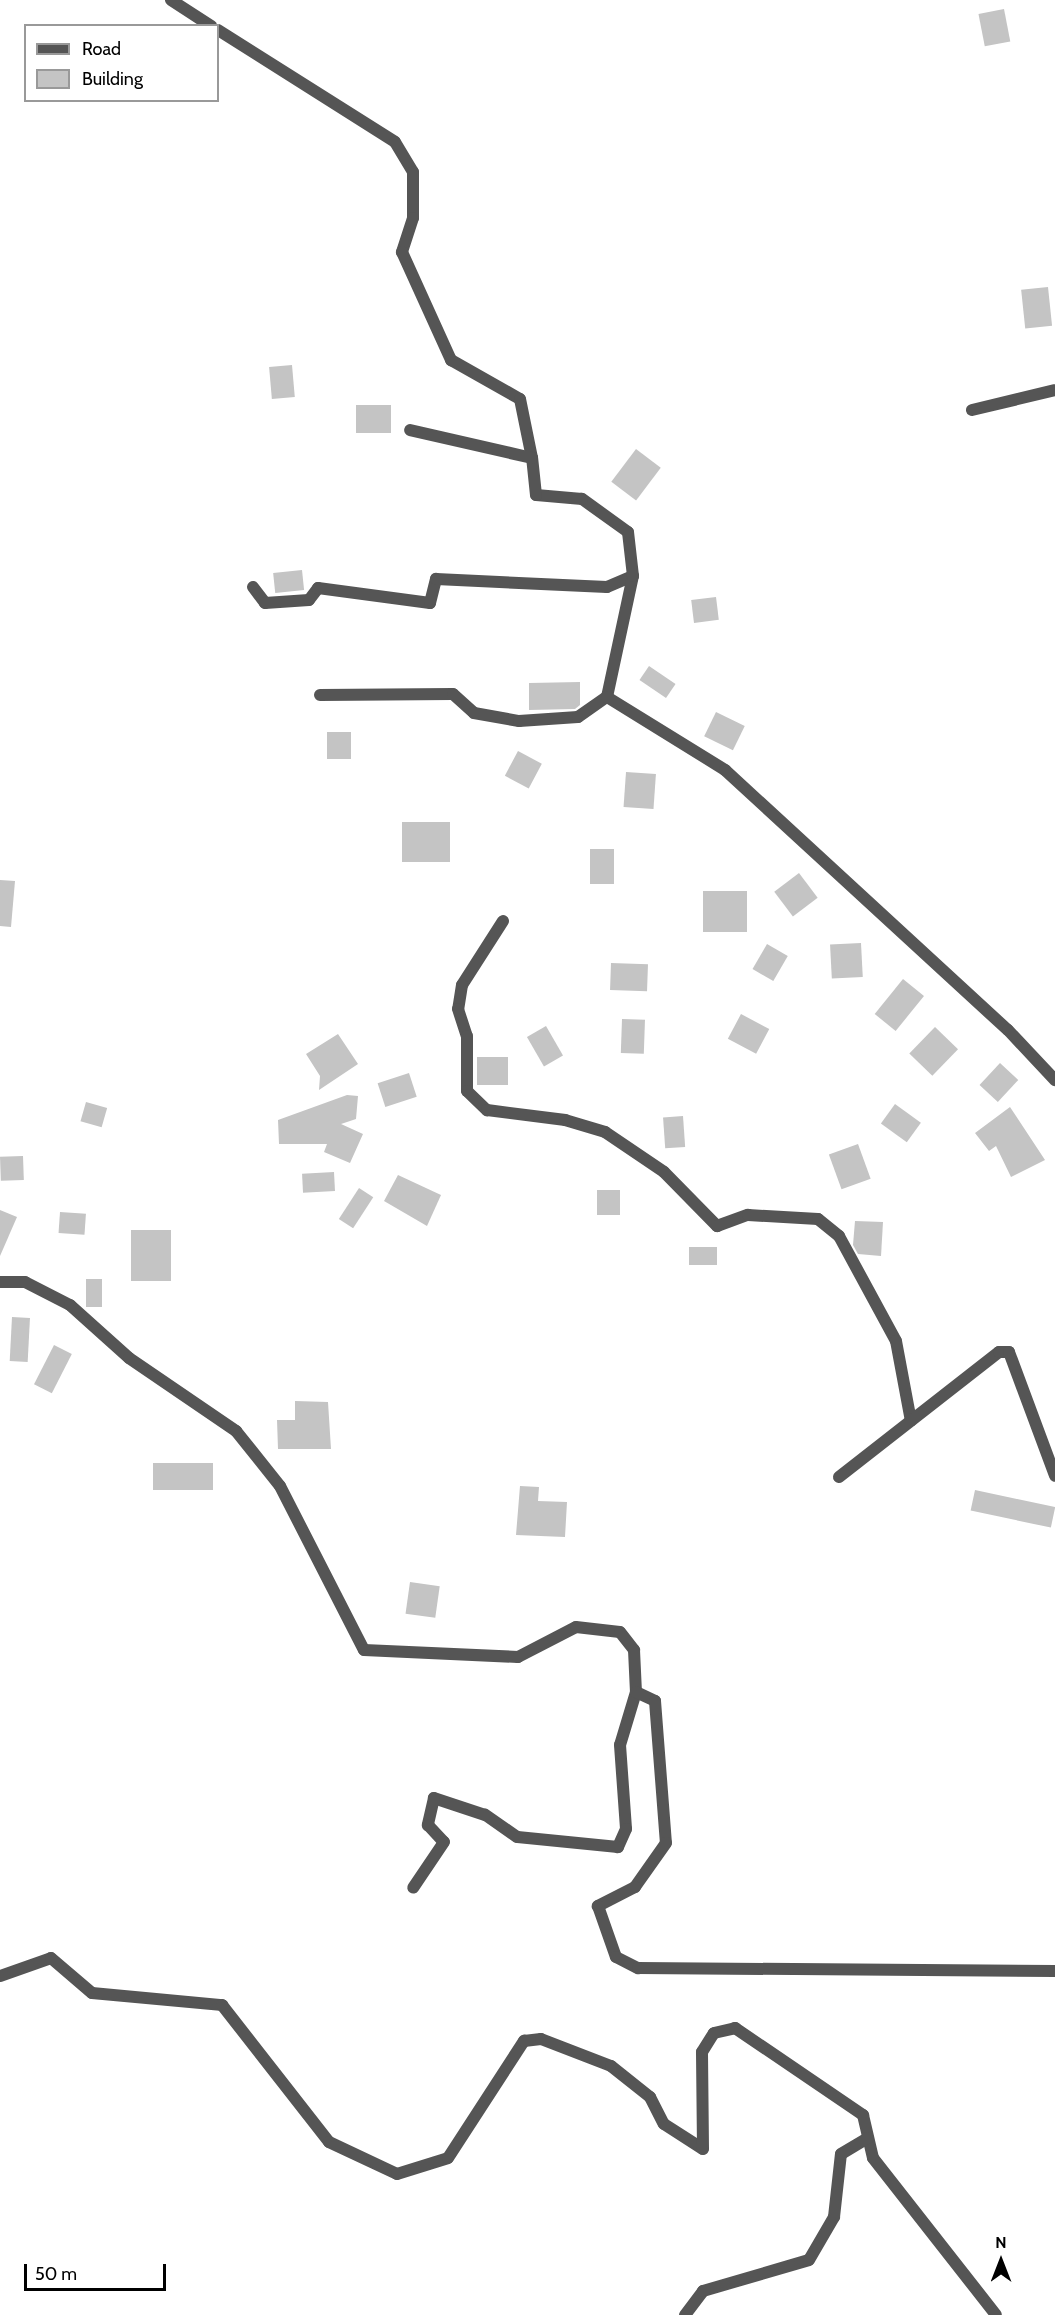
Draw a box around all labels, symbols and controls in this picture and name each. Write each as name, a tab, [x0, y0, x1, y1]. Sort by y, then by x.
legend	[24, 24, 219, 102]
text: Road	[82, 38, 121, 60]
text: Building	[82, 68, 143, 90]
north arrow	[971, 2231, 1031, 2291]
text: N	[995, 2233, 1007, 2252]
scale bar	[27, 2252, 170, 2290]
text: 50 m	[35, 2263, 77, 2285]

